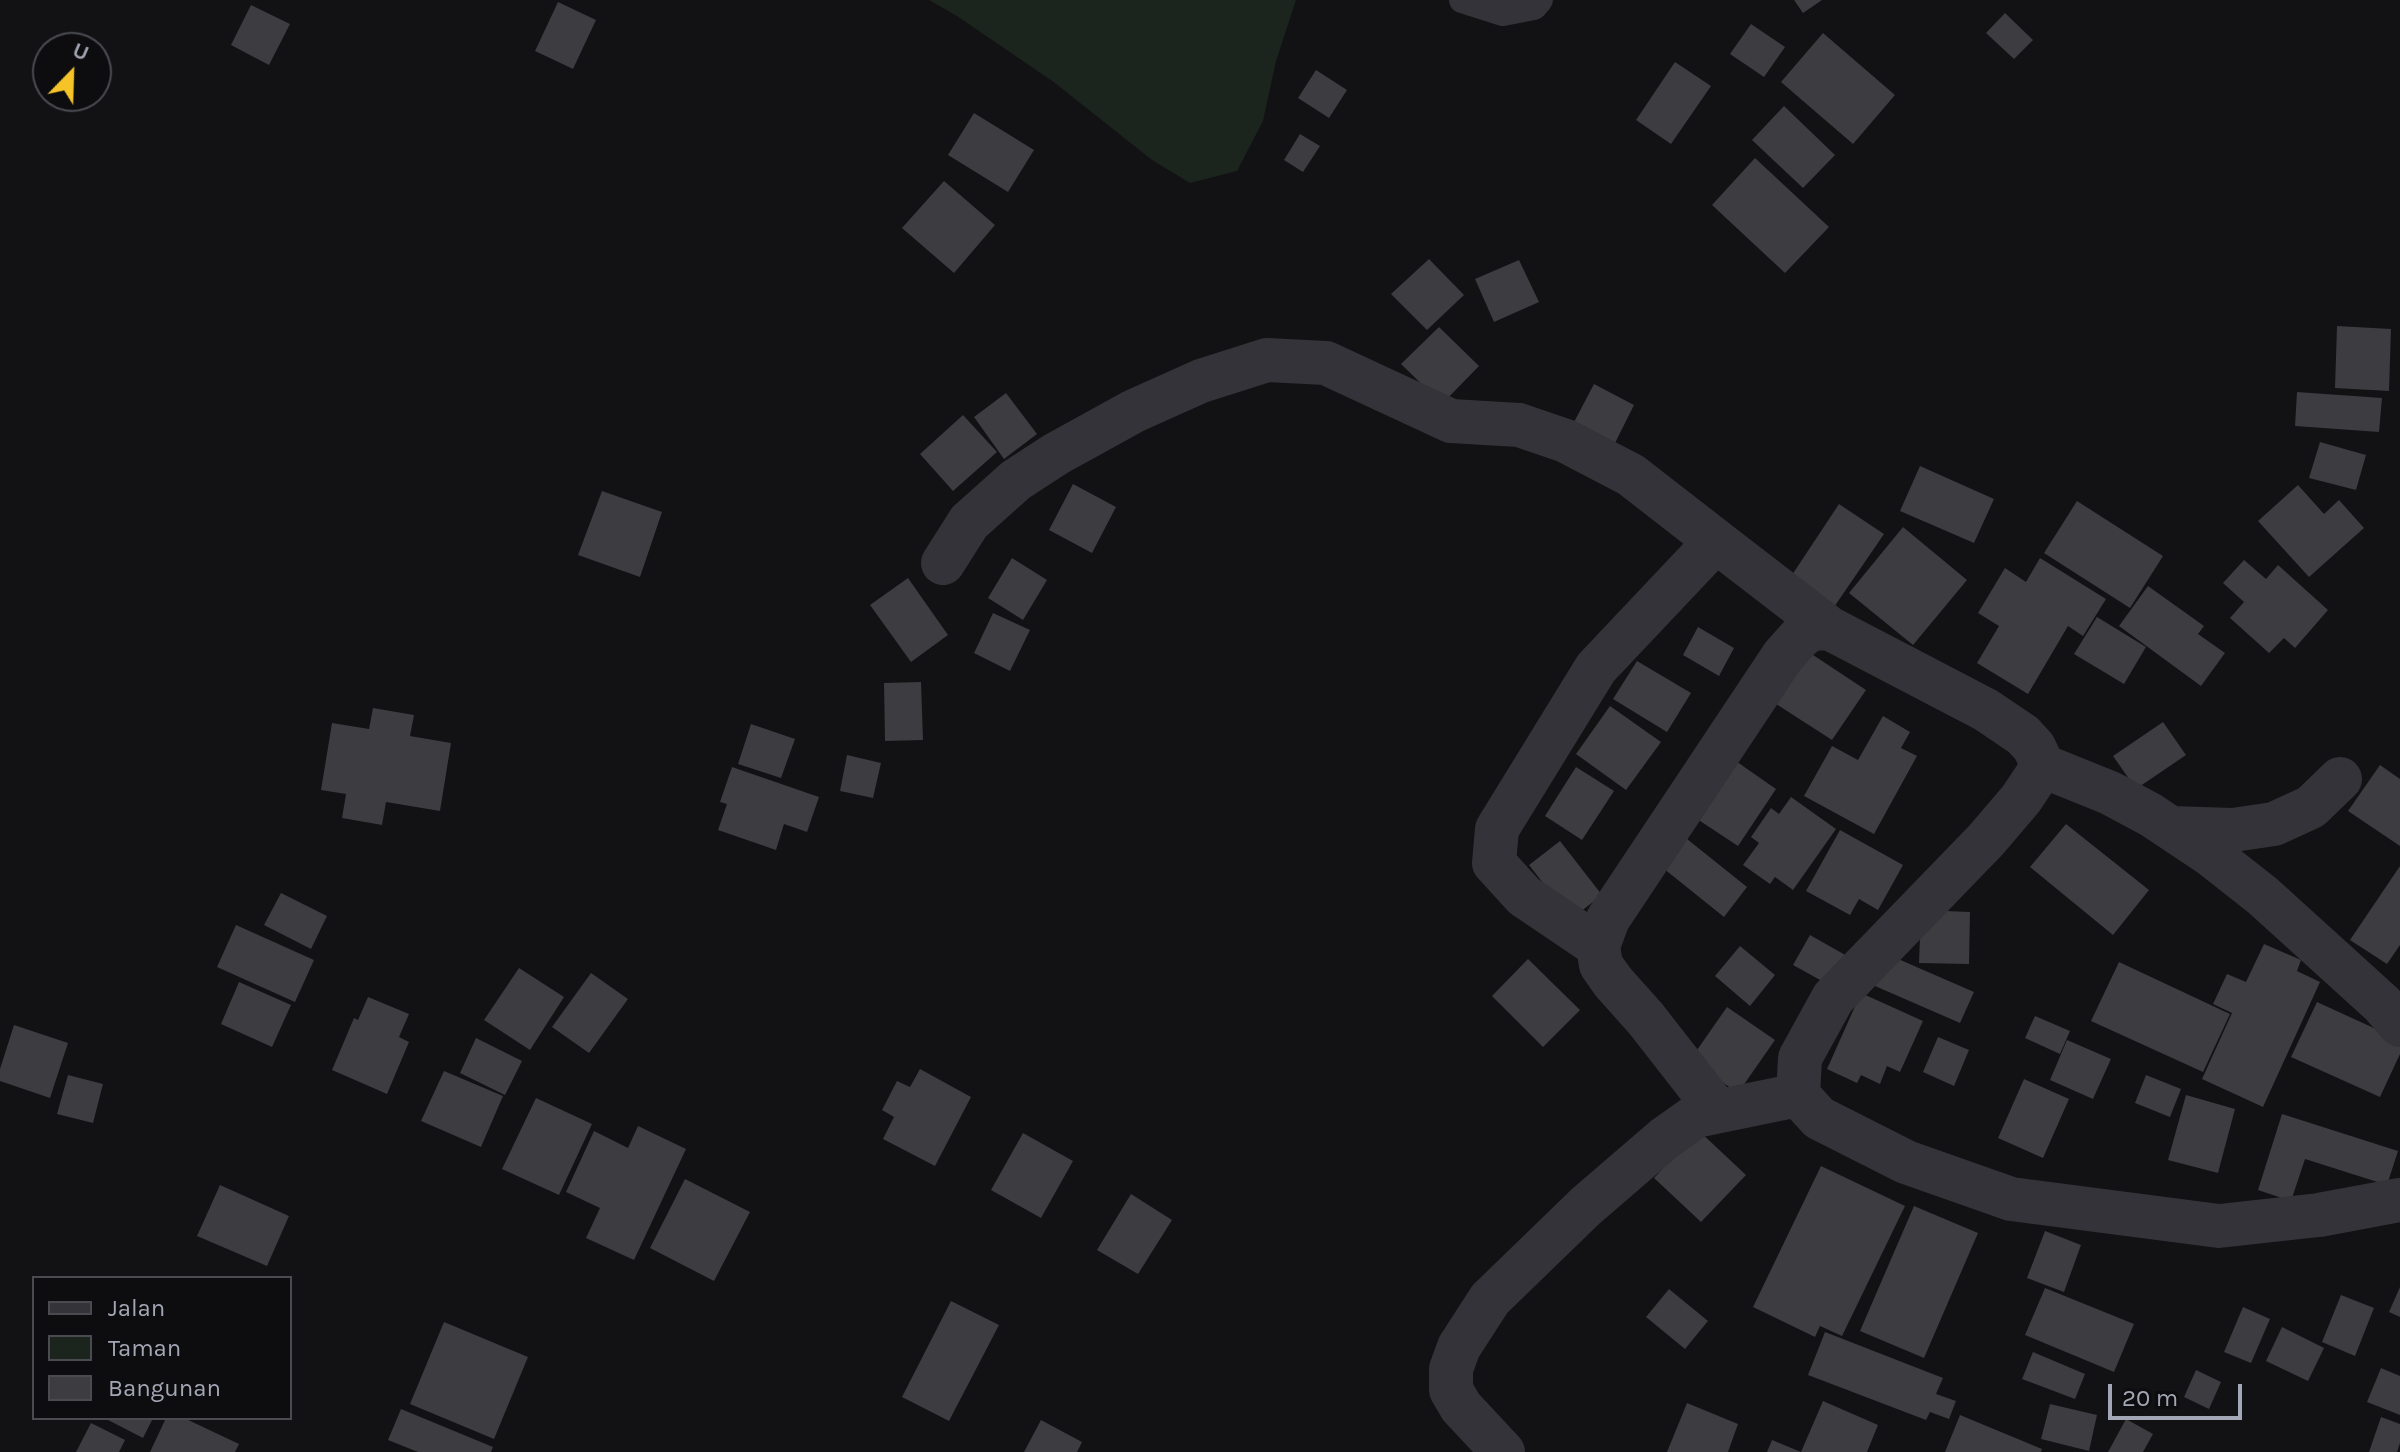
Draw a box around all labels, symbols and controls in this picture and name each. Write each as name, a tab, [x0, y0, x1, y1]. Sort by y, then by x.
north arrow	[32, 32, 112, 112]
text: U	[69, 37, 93, 67]
legend	[32, 1276, 292, 1420]
text: Jalan	[108, 1294, 165, 1322]
text: Taman	[108, 1334, 181, 1362]
scale bar	[2112, 1368, 2246, 1418]
text: Bangunan	[108, 1374, 221, 1402]
text: 20 m	[2122, 1384, 2178, 1412]

